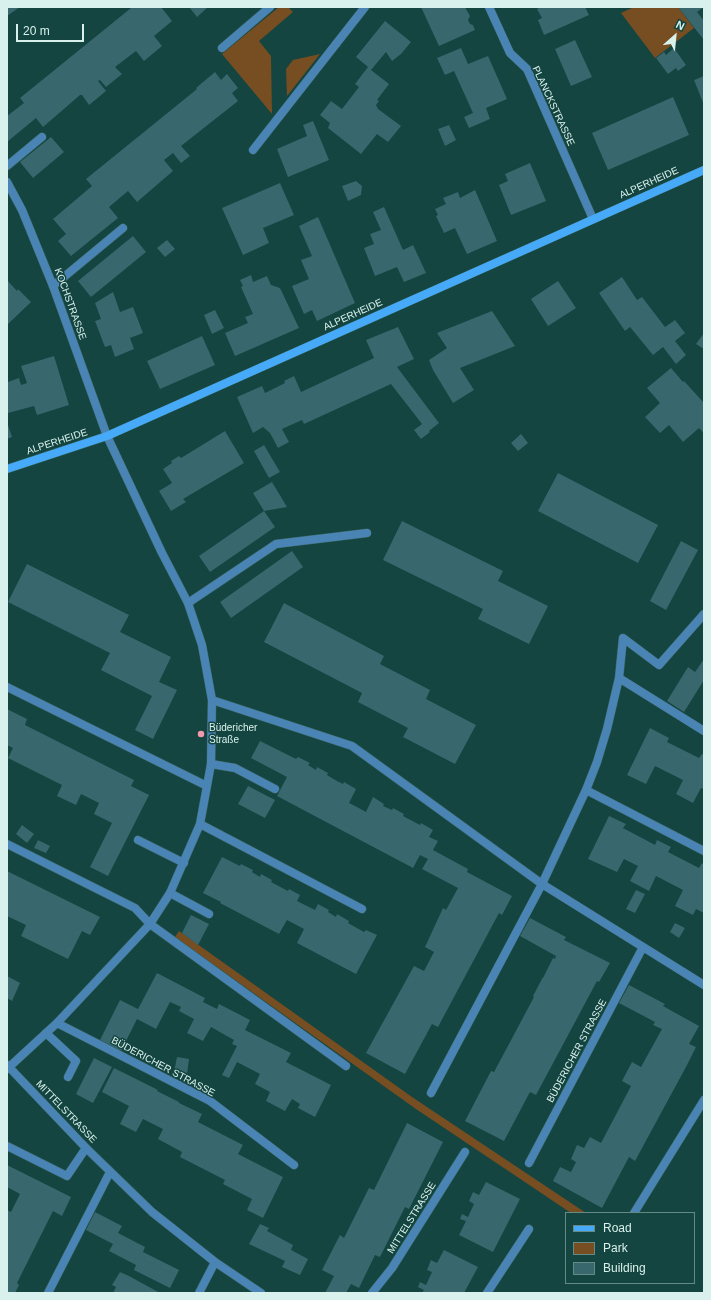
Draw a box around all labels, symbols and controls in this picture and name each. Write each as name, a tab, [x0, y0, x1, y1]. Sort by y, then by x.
scale bar	[18, 16, 86, 42]
north arrow	[655, 16, 695, 56]
text: N	[674, 18, 687, 32]
text: 20 m	[23, 24, 50, 38]
street label: PLANCKSTRASSE	[529, 64, 577, 148]
street label: ALPERHEIDE	[618, 165, 680, 201]
street label: KOCHSTRASSE	[51, 266, 89, 342]
street label: ALPERHEIDE	[322, 297, 384, 333]
street label: ALPERHEIDE	[25, 427, 89, 457]
place label: Büdericher Straße	[209, 722, 257, 746]
marker: Büdericher Straße	[196, 729, 206, 739]
street label: BÜDERICHER STRASSE	[545, 997, 609, 1105]
street label: BÜDERICHER STRASSE	[109, 1035, 217, 1099]
street label: MITTELSTRASSE	[33, 1078, 99, 1146]
street label: MITTELSTRASSE	[385, 1180, 439, 1256]
legend	[565, 1212, 695, 1284]
text: Road	[603, 1221, 632, 1235]
text: Park	[603, 1241, 628, 1255]
text: Building	[603, 1261, 646, 1275]

